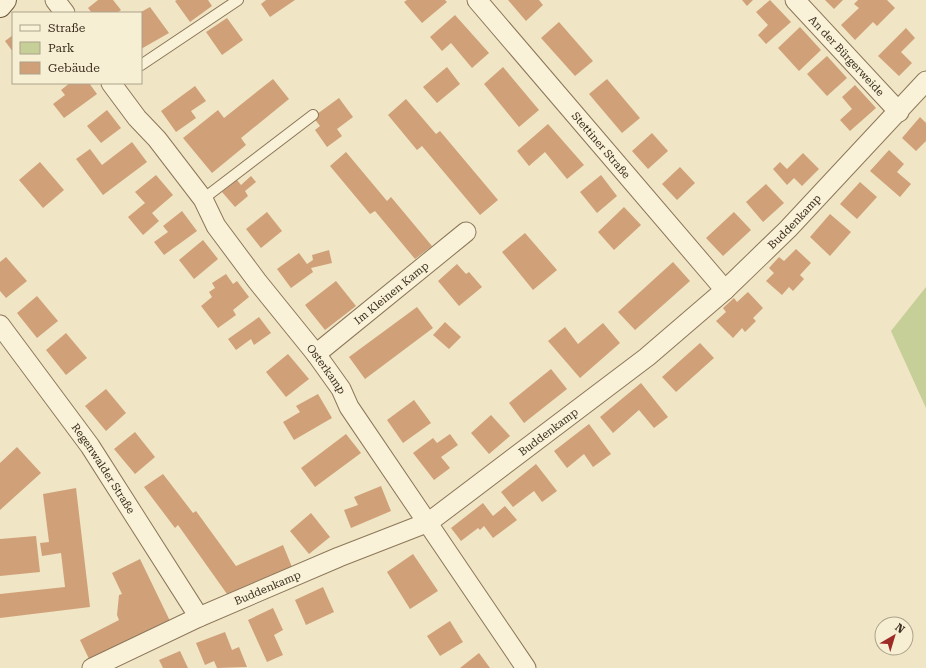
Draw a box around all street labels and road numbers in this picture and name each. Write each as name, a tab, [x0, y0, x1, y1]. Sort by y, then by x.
street label: An der Bürgerweide	[806, 13, 887, 99]
street label: Stettiner Straße	[569, 110, 633, 181]
street label: Buddenkamp	[765, 192, 824, 252]
street label: Im Kleinen Kamp	[352, 259, 431, 327]
street label: Osterkamp	[304, 342, 348, 396]
street label: Buddenkamp	[516, 406, 581, 459]
street label: Regenwalder Straße	[69, 421, 137, 516]
street label: Buddenkamp	[232, 568, 303, 608]

